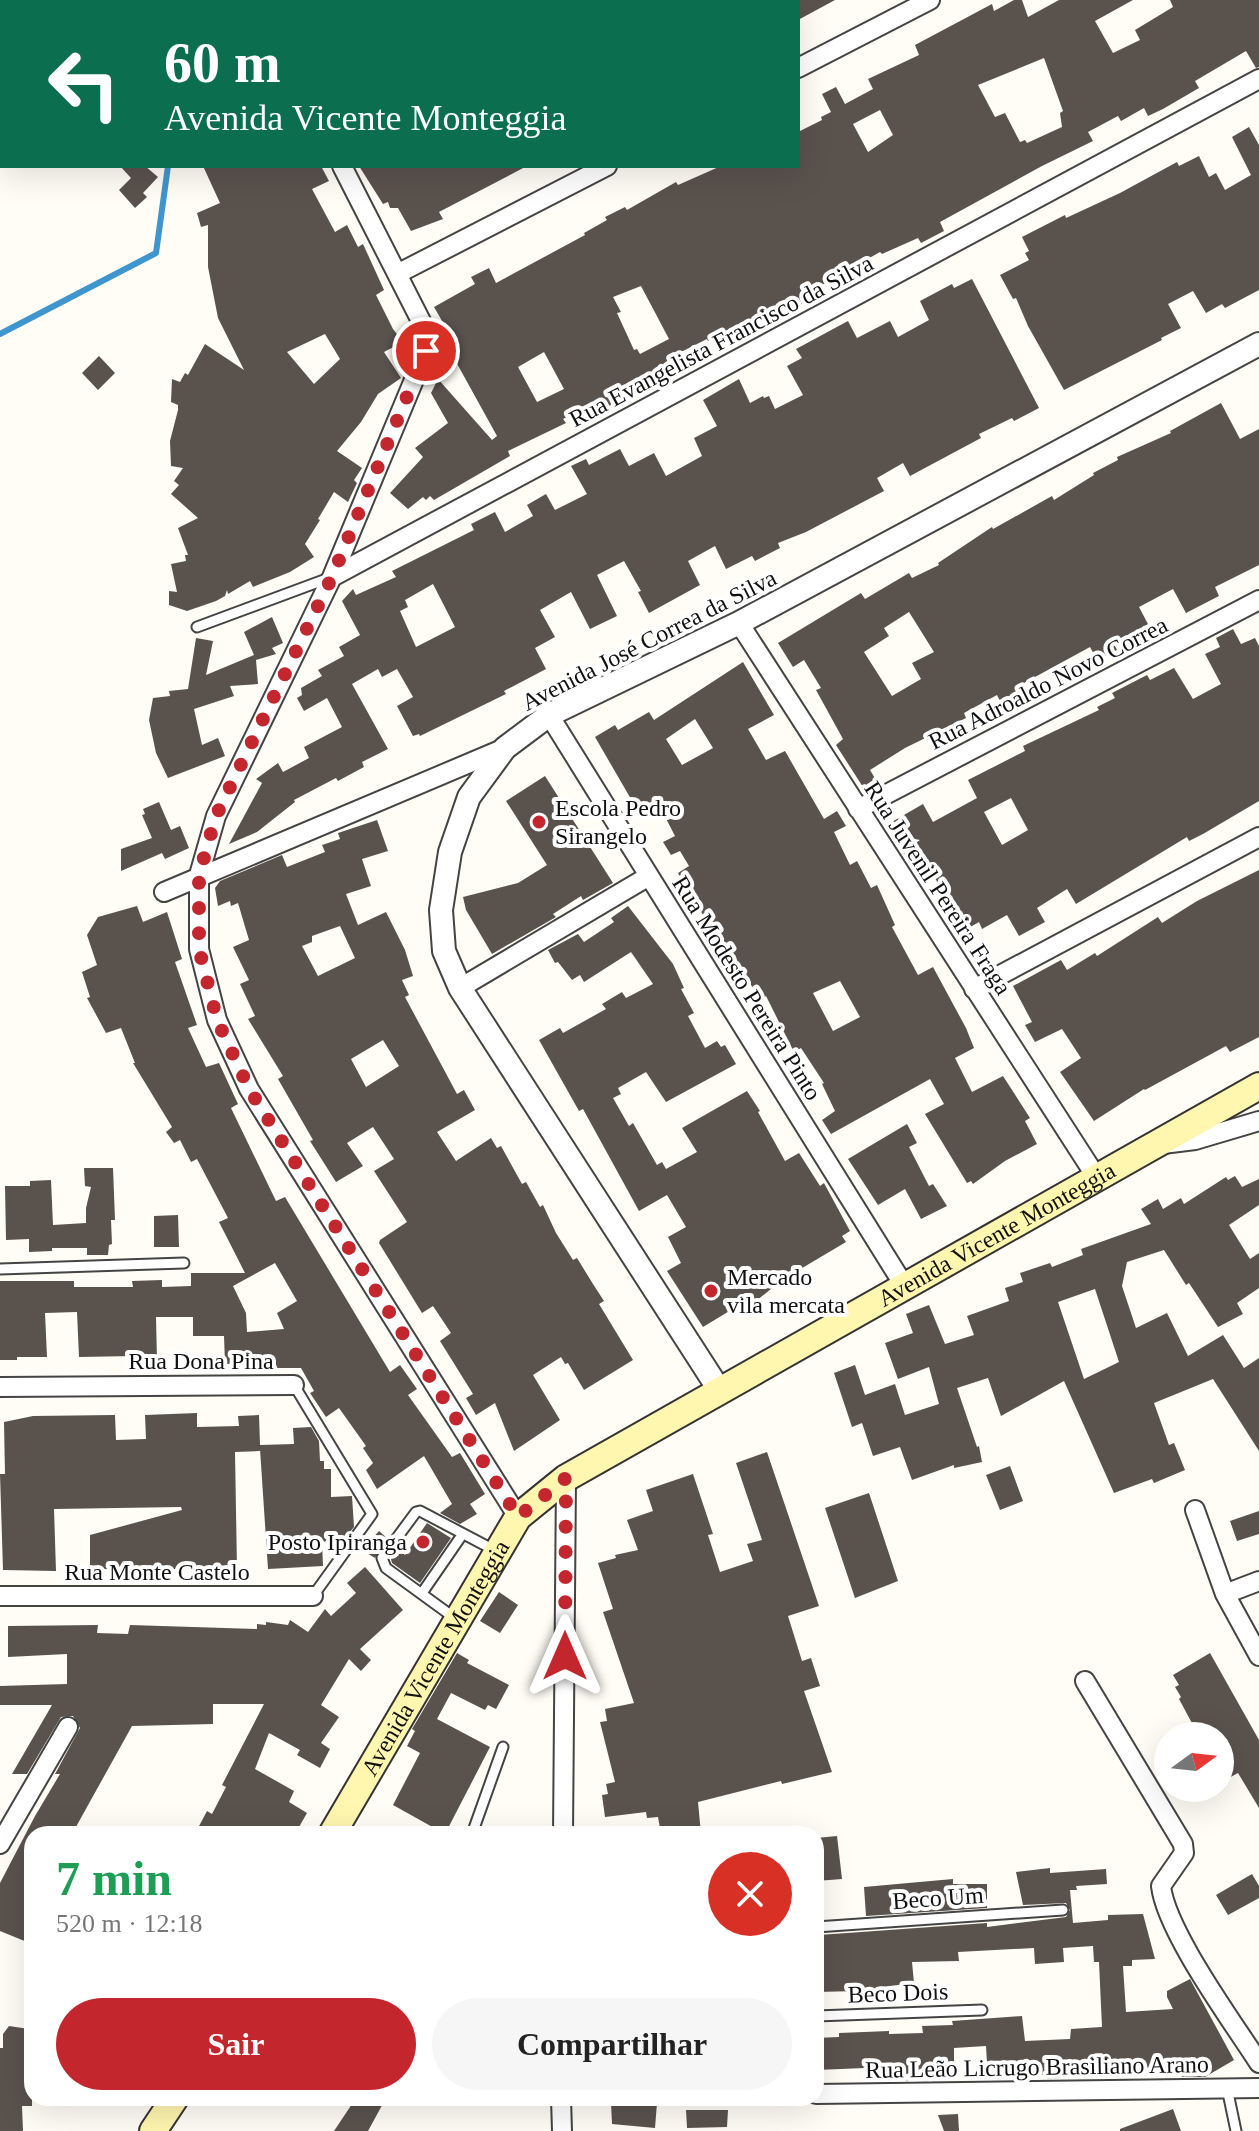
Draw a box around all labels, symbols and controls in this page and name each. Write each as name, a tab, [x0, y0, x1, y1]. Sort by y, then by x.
icon: left	[32, 32, 136, 136]
text: 60 m	[164, 32, 281, 94]
text: Avenida Vicente Monteggia	[164, 98, 566, 138]
street label: Rua Evangelista Francisco da Silva	[565, 250, 877, 432]
pin	[392, 317, 460, 385]
icon: arrive	[404, 329, 448, 373]
street label: Avenida José Correa da Silva	[517, 564, 781, 716]
street label: Rua Adroaldo Novo Correa	[924, 611, 1172, 755]
street label: Rua Juvenil Pereira Fraga	[859, 777, 1017, 1000]
place label: Escola Pedro Sirangelo	[555, 795, 681, 849]
marker: Escola Pedro Sirangelo	[530, 813, 548, 831]
street label: Rua Modesto Pereira Pinto	[667, 871, 827, 1105]
street label: Avenida Vicente Monteggia	[873, 1157, 1120, 1312]
place label: Mercado vila mercata	[727, 1264, 845, 1318]
marker: Mercado vila mercata	[702, 1282, 720, 1300]
street label: Rua Dona Pina	[128, 1348, 274, 1374]
place label: Posto Ipiranga	[268, 1529, 407, 1555]
marker: Posto Ipiranga	[414, 1533, 432, 1551]
street label: Avenida Vicente Monteggia	[356, 1535, 515, 1780]
street label: Rua Monte Castelo	[64, 1559, 250, 1585]
position arrow	[523, 1614, 607, 1698]
north arrow	[1154, 1722, 1234, 1802]
map controls	[1154, 1722, 1234, 1802]
text: 7 min	[56, 1852, 172, 1905]
button: close	[708, 1852, 792, 1936]
street label: Beco Um	[892, 1882, 985, 1914]
text: 520 m · 12:18	[56, 1909, 203, 1938]
street label: Beco Dois	[847, 1978, 949, 2008]
button: Sair	[56, 1998, 416, 2090]
button: Compartilhar	[432, 1998, 792, 2090]
street label: Rua Leão Licrugo Brasiliano Arano	[865, 2051, 1209, 2083]

